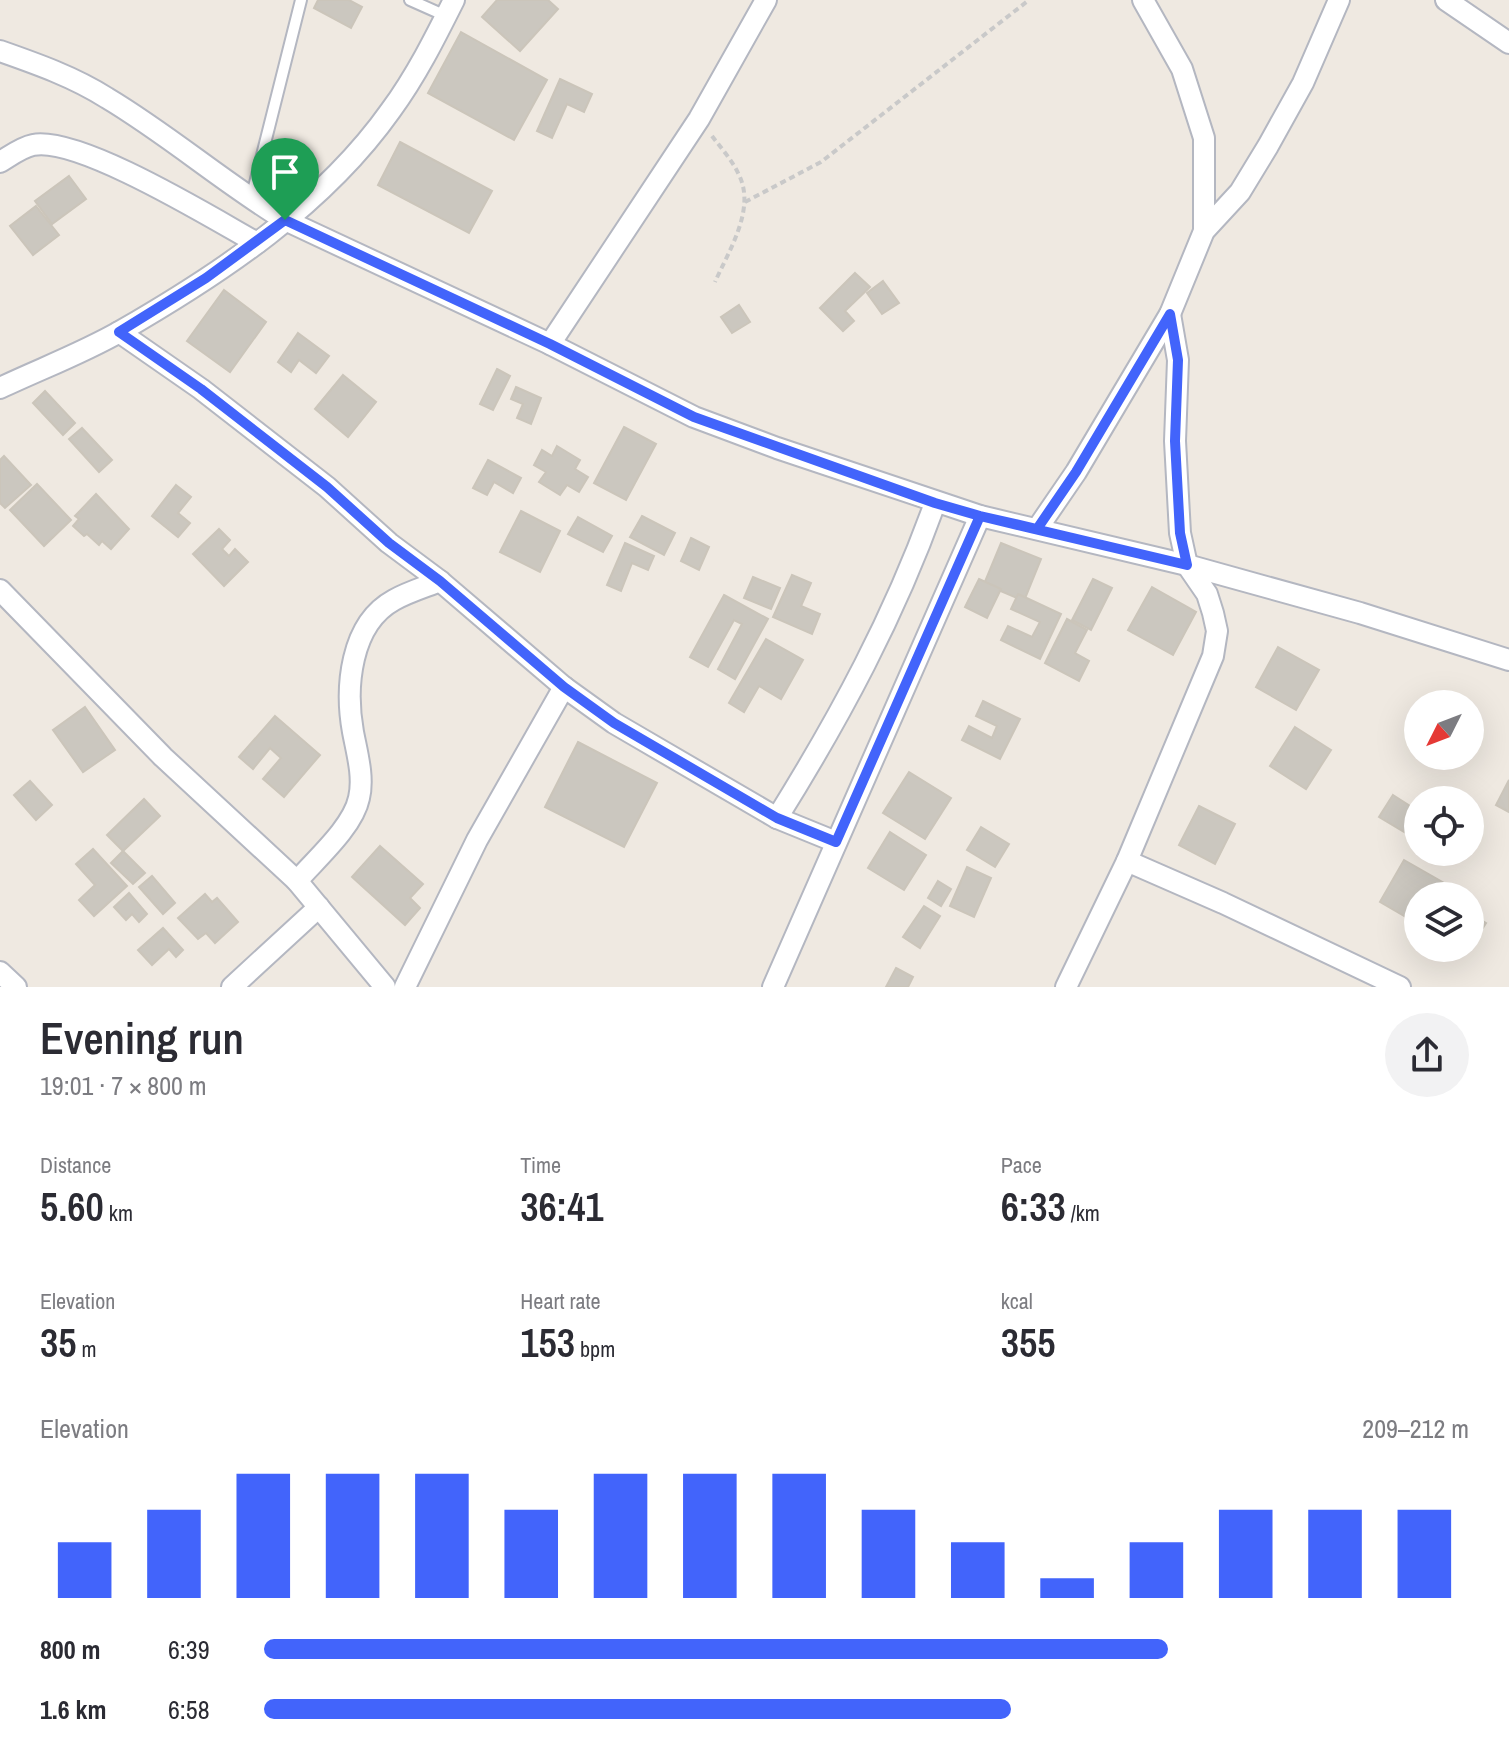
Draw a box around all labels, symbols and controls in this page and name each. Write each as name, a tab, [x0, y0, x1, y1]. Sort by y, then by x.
pin	[251, 138, 319, 220]
icon: arrive	[263, 150, 307, 194]
north arrow	[1404, 690, 1484, 770]
map controls	[1404, 690, 1484, 962]
button: locate	[1404, 786, 1484, 866]
button: layers	[1404, 882, 1484, 962]
text: Evening run	[40, 1008, 244, 1068]
button: share	[1385, 1013, 1469, 1097]
text: 19:01 · 7 × 800 m	[40, 1068, 207, 1103]
text: Distance	[40, 1150, 111, 1180]
text: Time	[520, 1150, 561, 1180]
text: Pace	[1001, 1150, 1042, 1180]
text: 5.60	[40, 1180, 104, 1233]
text: 36:41	[520, 1180, 604, 1233]
text: 6:33	[1001, 1180, 1066, 1233]
text: km	[104, 1198, 133, 1228]
text: /km	[1066, 1198, 1100, 1228]
text: Elevation	[40, 1286, 115, 1316]
text: Heart rate	[520, 1286, 601, 1316]
text: kcal	[1001, 1286, 1033, 1316]
text: 35	[40, 1316, 76, 1369]
text: 153	[520, 1316, 575, 1369]
text: 355	[1001, 1316, 1055, 1369]
text: m	[76, 1334, 97, 1364]
text: bpm	[575, 1334, 615, 1364]
text: Elevation	[40, 1411, 129, 1446]
text: 209–212 m	[1362, 1411, 1469, 1446]
text: 800 m	[40, 1632, 100, 1667]
text: 6:39	[168, 1632, 210, 1667]
text: 1.6 km	[40, 1692, 106, 1727]
text: 6:58	[168, 1692, 210, 1727]

